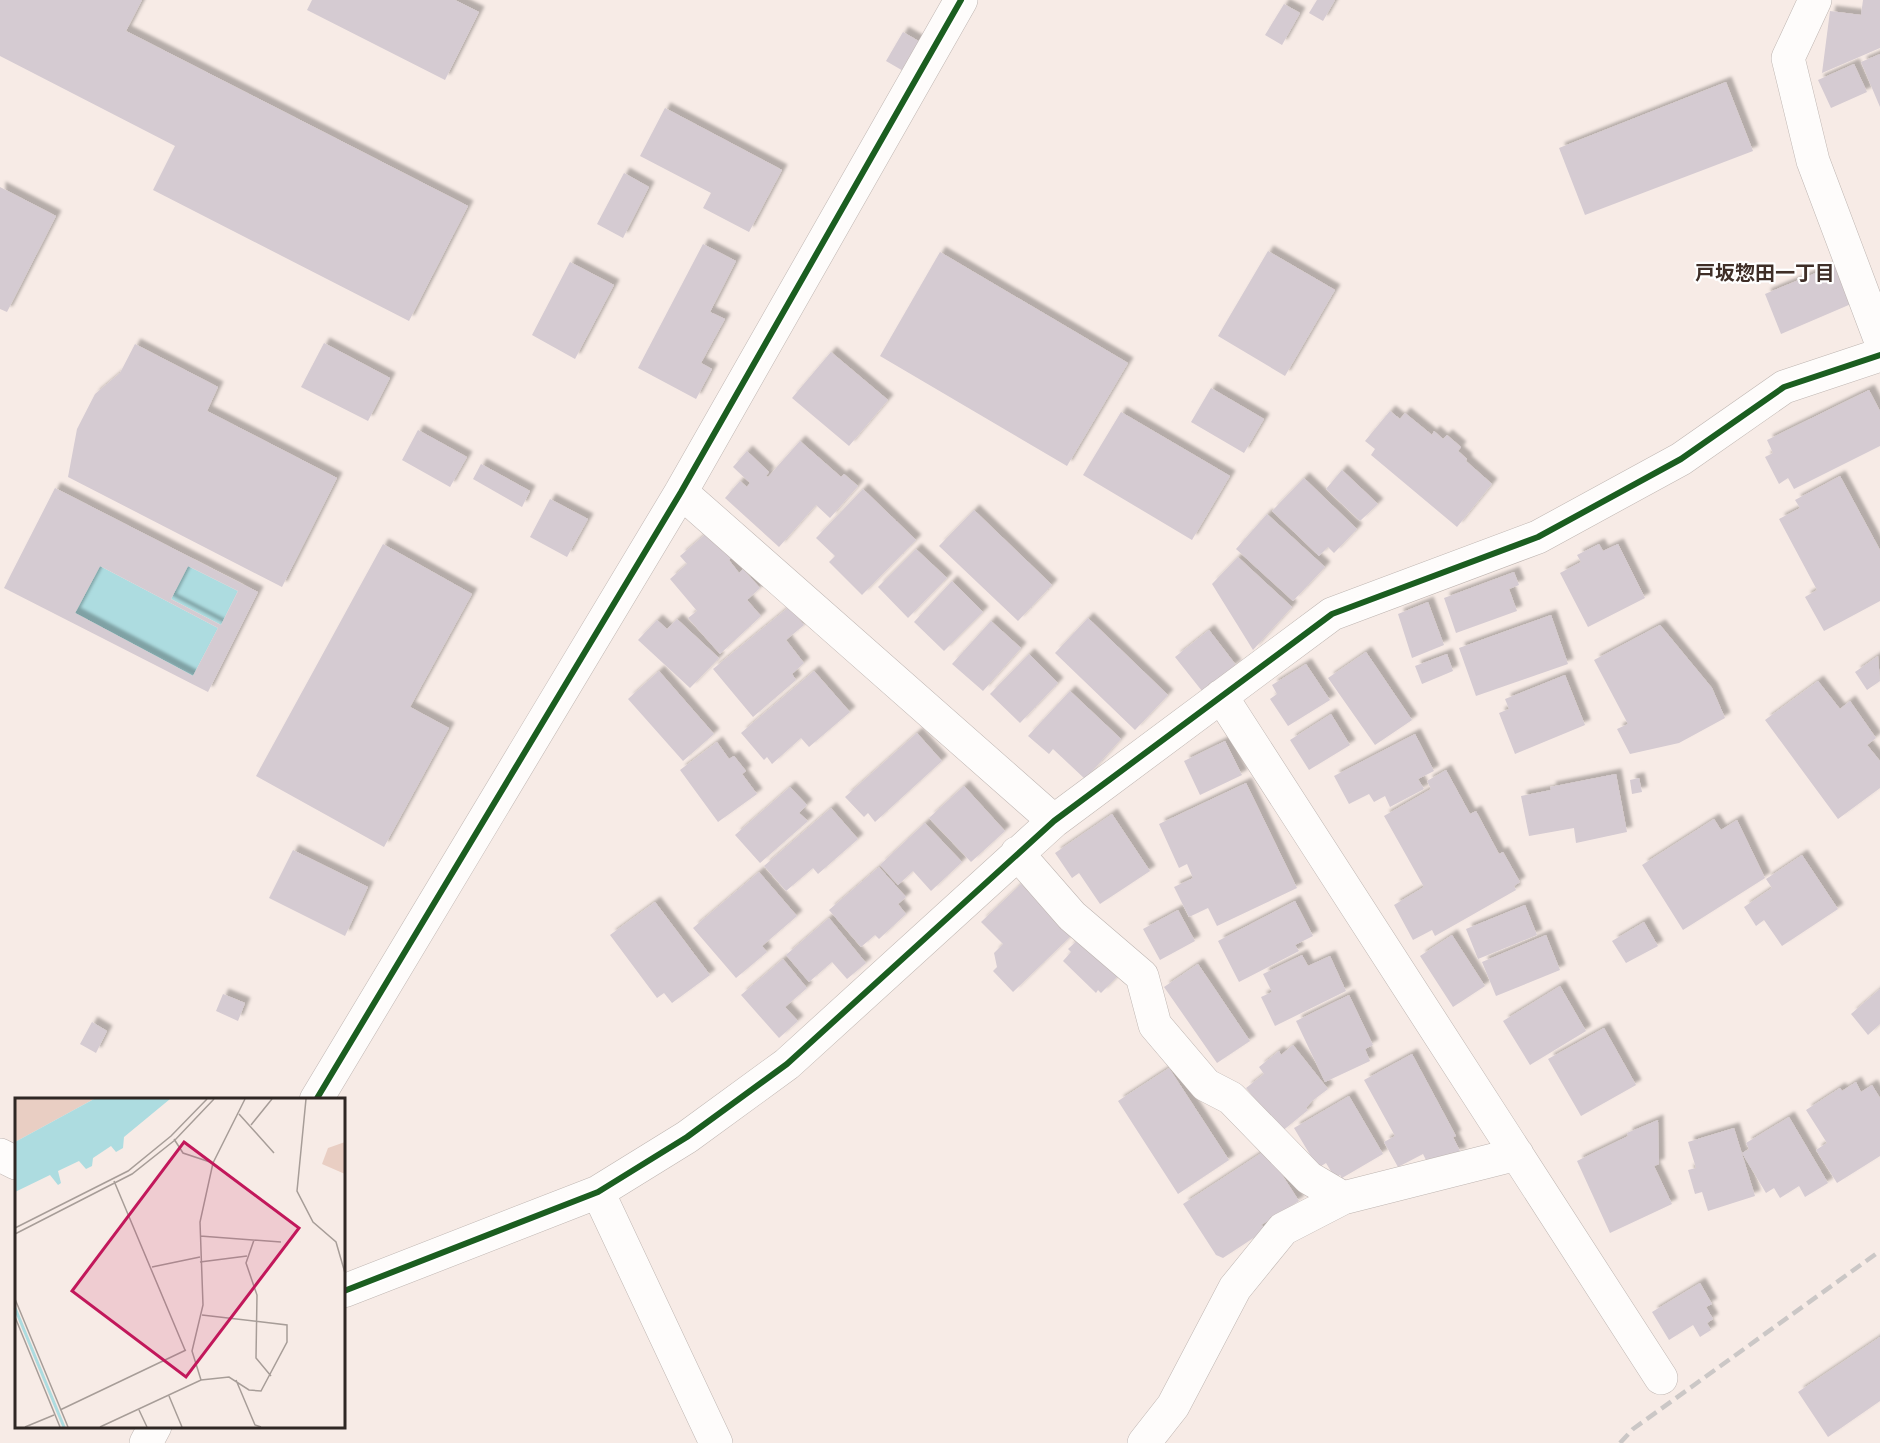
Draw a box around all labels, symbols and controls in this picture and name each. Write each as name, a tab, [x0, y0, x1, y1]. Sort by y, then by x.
district label: 戸坂惣田一丁目	[1695, 261, 1835, 286]
inset map	[15, 1098, 345, 1428]

